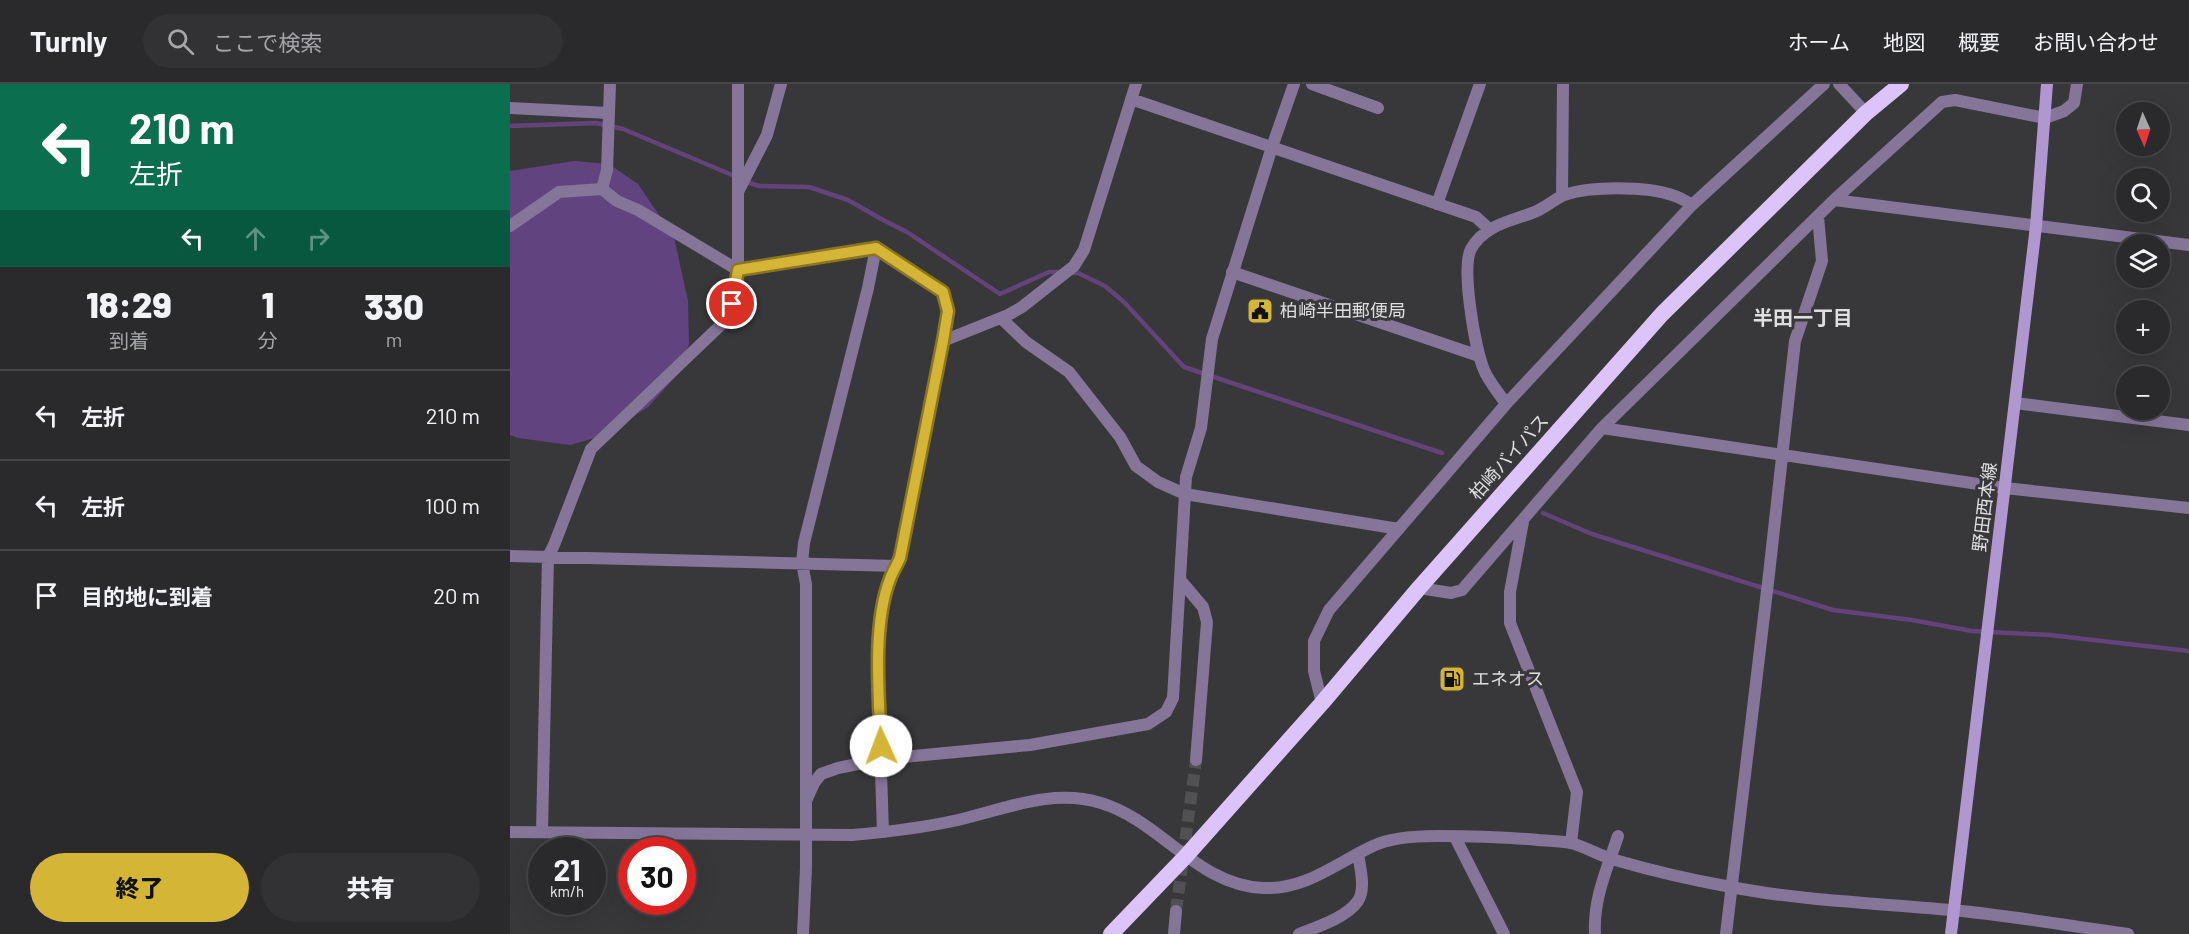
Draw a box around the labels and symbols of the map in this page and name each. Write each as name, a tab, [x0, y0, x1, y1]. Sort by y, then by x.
north arrow	[2116, 102, 2170, 156]
pin	[706, 278, 757, 329]
public building icon: 柏崎半田郵便局	[1245, 296, 1275, 326]
place label: 柏崎半田郵便局	[1280, 299, 1406, 321]
district label: 半田一丁目	[1753, 305, 1853, 329]
street label: 柏崎バイパス	[1464, 409, 1552, 504]
street label: 野田西本線	[1968, 461, 2000, 553]
fuel station icon: エネオス	[1437, 664, 1467, 694]
place label: エネオス	[1472, 667, 1544, 689]
position arrow	[849, 714, 913, 778]
speed limit sign: 30	[618, 837, 696, 915]

